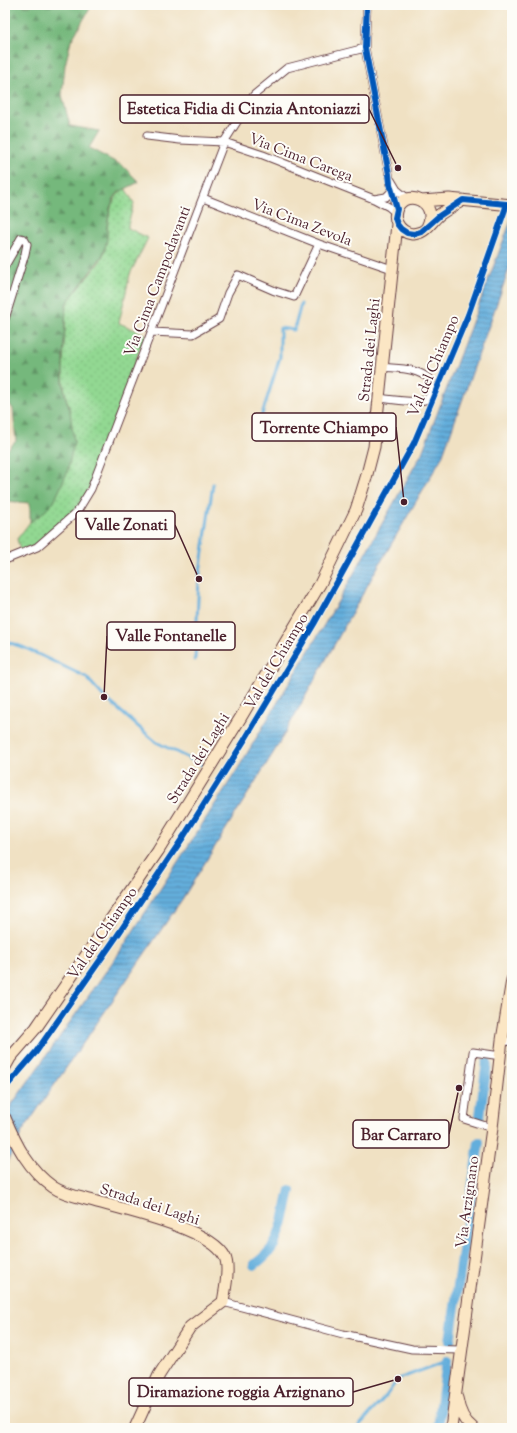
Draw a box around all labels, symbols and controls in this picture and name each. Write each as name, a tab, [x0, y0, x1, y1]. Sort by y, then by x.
callout: Estetica Fidia di Cinzia Antoniazzi	[120, 95, 369, 123]
text: Estetica Fidia di Cinzia Antoniazzi	[127, 99, 361, 122]
street label: Via Cima Carega	[245, 129, 355, 188]
street label: Via Cima Zevola	[248, 195, 355, 252]
street label: Via Cima Campodavanti	[120, 203, 197, 360]
street label: Strada dei Laghi	[355, 297, 386, 403]
street label: Val del Chiampo	[403, 312, 465, 421]
callout: Torrente Chiampo	[252, 413, 396, 441]
text: Torrente Chiampo	[260, 418, 389, 441]
callout: Valle Zonati	[76, 511, 175, 539]
text: Valle Zonati	[84, 515, 168, 538]
street label: Val del Chiampo	[240, 610, 314, 714]
callout: Valle Fontanelle	[107, 622, 235, 650]
text: Valle Fontanelle	[115, 626, 227, 649]
street label: Strada dei Laghi	[163, 709, 236, 808]
street label: Val del Chiampo	[63, 883, 143, 985]
callout: Bar Carraro	[353, 1120, 449, 1148]
text: Bar Carraro	[361, 1125, 441, 1148]
street label: Via Arzignano	[452, 1155, 485, 1250]
street label: Strada dei Laghi	[97, 1179, 202, 1231]
callout: Diramazione roggia Arzignano	[129, 1378, 353, 1406]
text: Diramazione roggia Arzignano	[137, 1382, 345, 1405]

